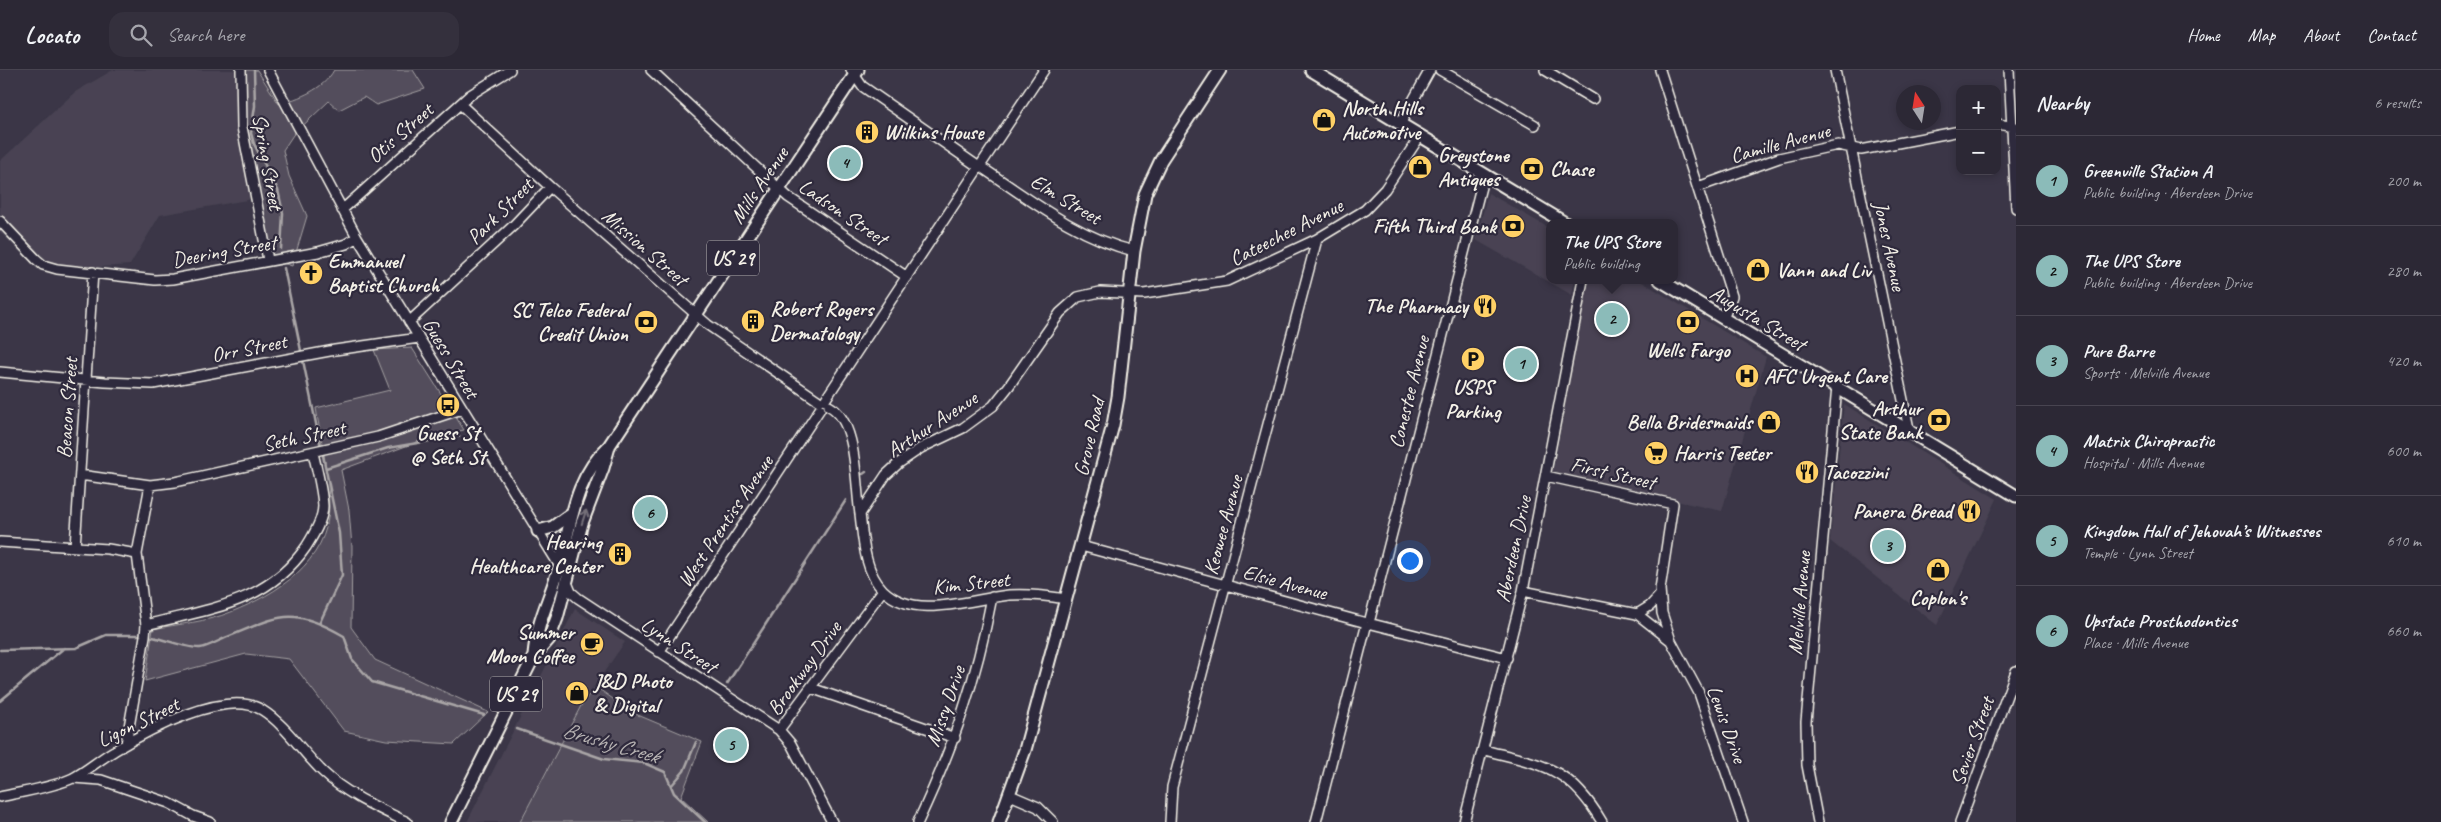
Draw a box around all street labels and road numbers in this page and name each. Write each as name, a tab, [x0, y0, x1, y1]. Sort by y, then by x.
street label: Otis Street	[362, 96, 440, 169]
street label: Spring Street	[247, 112, 290, 214]
street label: Camille Avenue	[1727, 117, 1834, 169]
street label: Mills Avenue	[724, 141, 795, 228]
street label: Elm Street	[1026, 168, 1108, 231]
street label: Park Street	[461, 171, 540, 250]
street label: Ladson Street	[794, 173, 895, 253]
street label: Cateechee Avenue	[1225, 192, 1348, 272]
street label: Jones Avenue	[1868, 198, 1912, 294]
street label: Mission Street	[597, 203, 696, 293]
street label: Deering Street	[170, 229, 281, 273]
road number: US 29	[707, 240, 759, 276]
street label: Augusta Street	[1705, 279, 1813, 358]
street label: Guess Street	[417, 313, 486, 405]
street label: Orr Street	[209, 328, 291, 368]
street label: Conestee Avenue	[1383, 331, 1436, 451]
street label: Beacon Street	[51, 355, 84, 459]
street label: Arthur Avenue	[882, 384, 984, 463]
street label: Grove Road	[1067, 393, 1111, 479]
street label: Seth Street	[260, 414, 350, 457]
street label: West Prentiss Avenue	[671, 449, 779, 592]
street label: First Street	[1568, 451, 1661, 496]
street label: Keowee Avenue	[1197, 470, 1249, 578]
street label: Aberdeen Drive	[1489, 492, 1537, 604]
street label: Melville Avenue	[1782, 549, 1817, 656]
street label: Elsie Avenue	[1240, 558, 1331, 606]
street label: Kim Street	[931, 566, 1013, 600]
street label: Lynn Street	[636, 611, 724, 681]
street label: Brookway Drive	[761, 615, 848, 720]
street label: Missy Drive	[919, 661, 971, 750]
road number: US 29	[490, 676, 542, 712]
street label: Lewis Drive	[1701, 682, 1754, 768]
street label: Ligon Street	[93, 690, 185, 753]
street label: Sevier Street	[1944, 691, 2001, 789]

